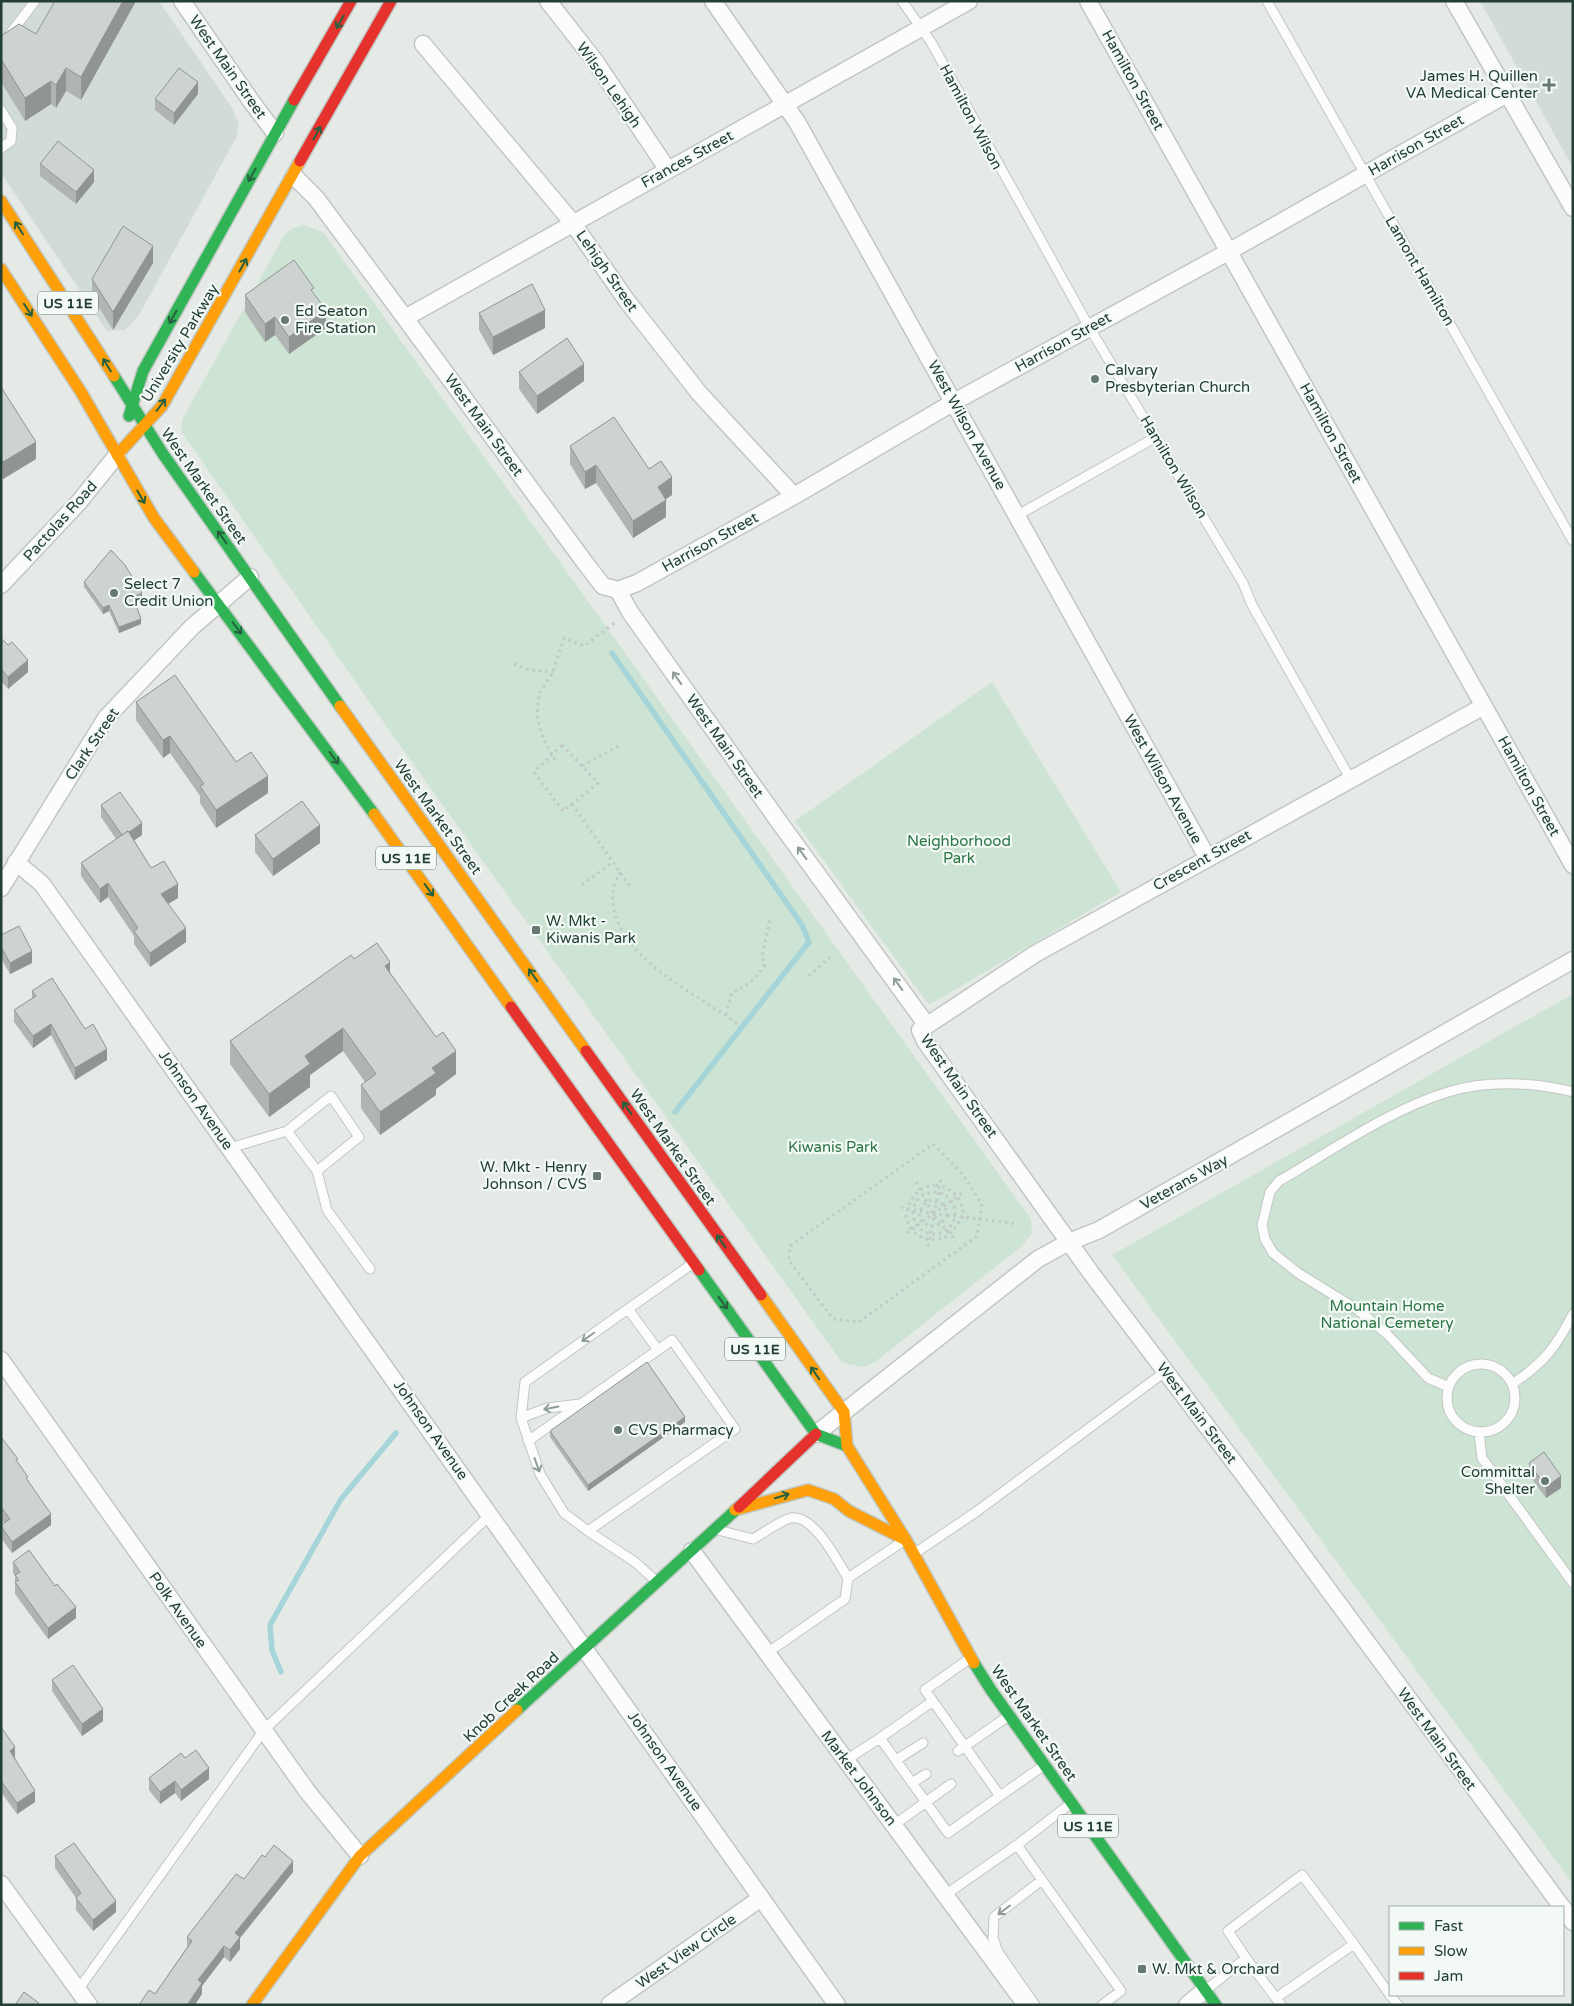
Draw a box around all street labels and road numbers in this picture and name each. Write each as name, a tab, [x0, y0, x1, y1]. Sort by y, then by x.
street label: West Main Street	[186, 12, 271, 122]
street label: Hamilton Street	[1098, 27, 1168, 133]
street label: Wilson Lehigh	[573, 39, 645, 131]
street label: Hamilton Wilson	[936, 61, 1006, 173]
street label: Harrison Street	[1365, 110, 1467, 180]
street label: Frances Street	[638, 126, 736, 192]
street label: Lamont Hamilton	[1381, 213, 1459, 329]
street label: Lehigh Street	[572, 227, 642, 315]
street label: University Parkway	[138, 281, 222, 405]
road number: US 11E	[38, 292, 98, 314]
street label: Harrison Street	[1012, 308, 1114, 376]
street label: West Wilson Avenue	[924, 357, 1010, 493]
street label: West Main Street	[441, 370, 527, 480]
street label: Hamilton Street	[1296, 380, 1366, 486]
street label: Hamilton Wilson	[1136, 412, 1212, 522]
street label: West Market Street	[157, 425, 251, 548]
street label: Pactolas Road	[19, 477, 101, 565]
street label: Harrison Street	[659, 508, 761, 576]
street label: West Main Street	[683, 691, 768, 801]
street label: Clark Street	[61, 704, 123, 784]
street label: West Wilson Avenue	[1120, 711, 1206, 847]
street label: Hamilton Street	[1494, 733, 1564, 839]
street label: West Market Street	[390, 756, 486, 878]
street label: Crescent Street	[1150, 825, 1254, 894]
road number: US 11E	[376, 846, 436, 870]
street label: West Main Street	[917, 1031, 1002, 1141]
street label: Johnson Avenue	[155, 1047, 237, 1153]
street label: West Market Street	[626, 1086, 720, 1209]
street label: Veterans Way	[1137, 1150, 1231, 1214]
road number: US 11E	[725, 1338, 785, 1360]
street label: West Main Street	[1153, 1359, 1241, 1467]
street label: Johnson Avenue	[390, 1377, 472, 1483]
street label: Polk Avenue	[145, 1569, 211, 1651]
street label: Knob Creek Road	[459, 1648, 563, 1746]
street label: West Market Street	[987, 1662, 1081, 1785]
street label: West Main Street	[1394, 1684, 1480, 1794]
street label: Johnson Avenue	[624, 1708, 706, 1814]
street label: Market Johnson	[817, 1727, 901, 1829]
road number: US 11E	[1058, 1814, 1118, 1838]
street label: West View Circle	[633, 1910, 739, 1992]

